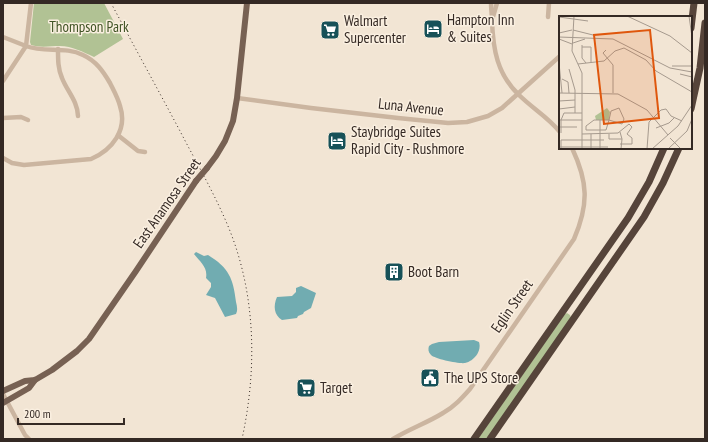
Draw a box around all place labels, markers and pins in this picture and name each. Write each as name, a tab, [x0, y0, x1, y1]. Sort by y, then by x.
place label: Hampton Inn & Suites	[447, 10, 514, 46]
place label: Walmart Supercenter	[344, 11, 407, 47]
hotel icon: Hampton Inn & Suites	[422, 18, 444, 40]
supermarket icon: Walmart Supercenter	[319, 19, 341, 41]
place label: Staybridge Suites Rapid City - Rushmore	[351, 122, 465, 158]
hotel icon: Staybridge Suites Rapid City - Rushmore	[326, 130, 348, 152]
building icon: Boot Barn	[383, 261, 405, 283]
place label: Boot Barn	[408, 262, 459, 281]
public building icon: The UPS Store	[419, 367, 441, 389]
place label: The UPS Store	[444, 368, 518, 387]
supermarket icon: Target	[295, 377, 317, 399]
place label: Target	[320, 378, 352, 397]

